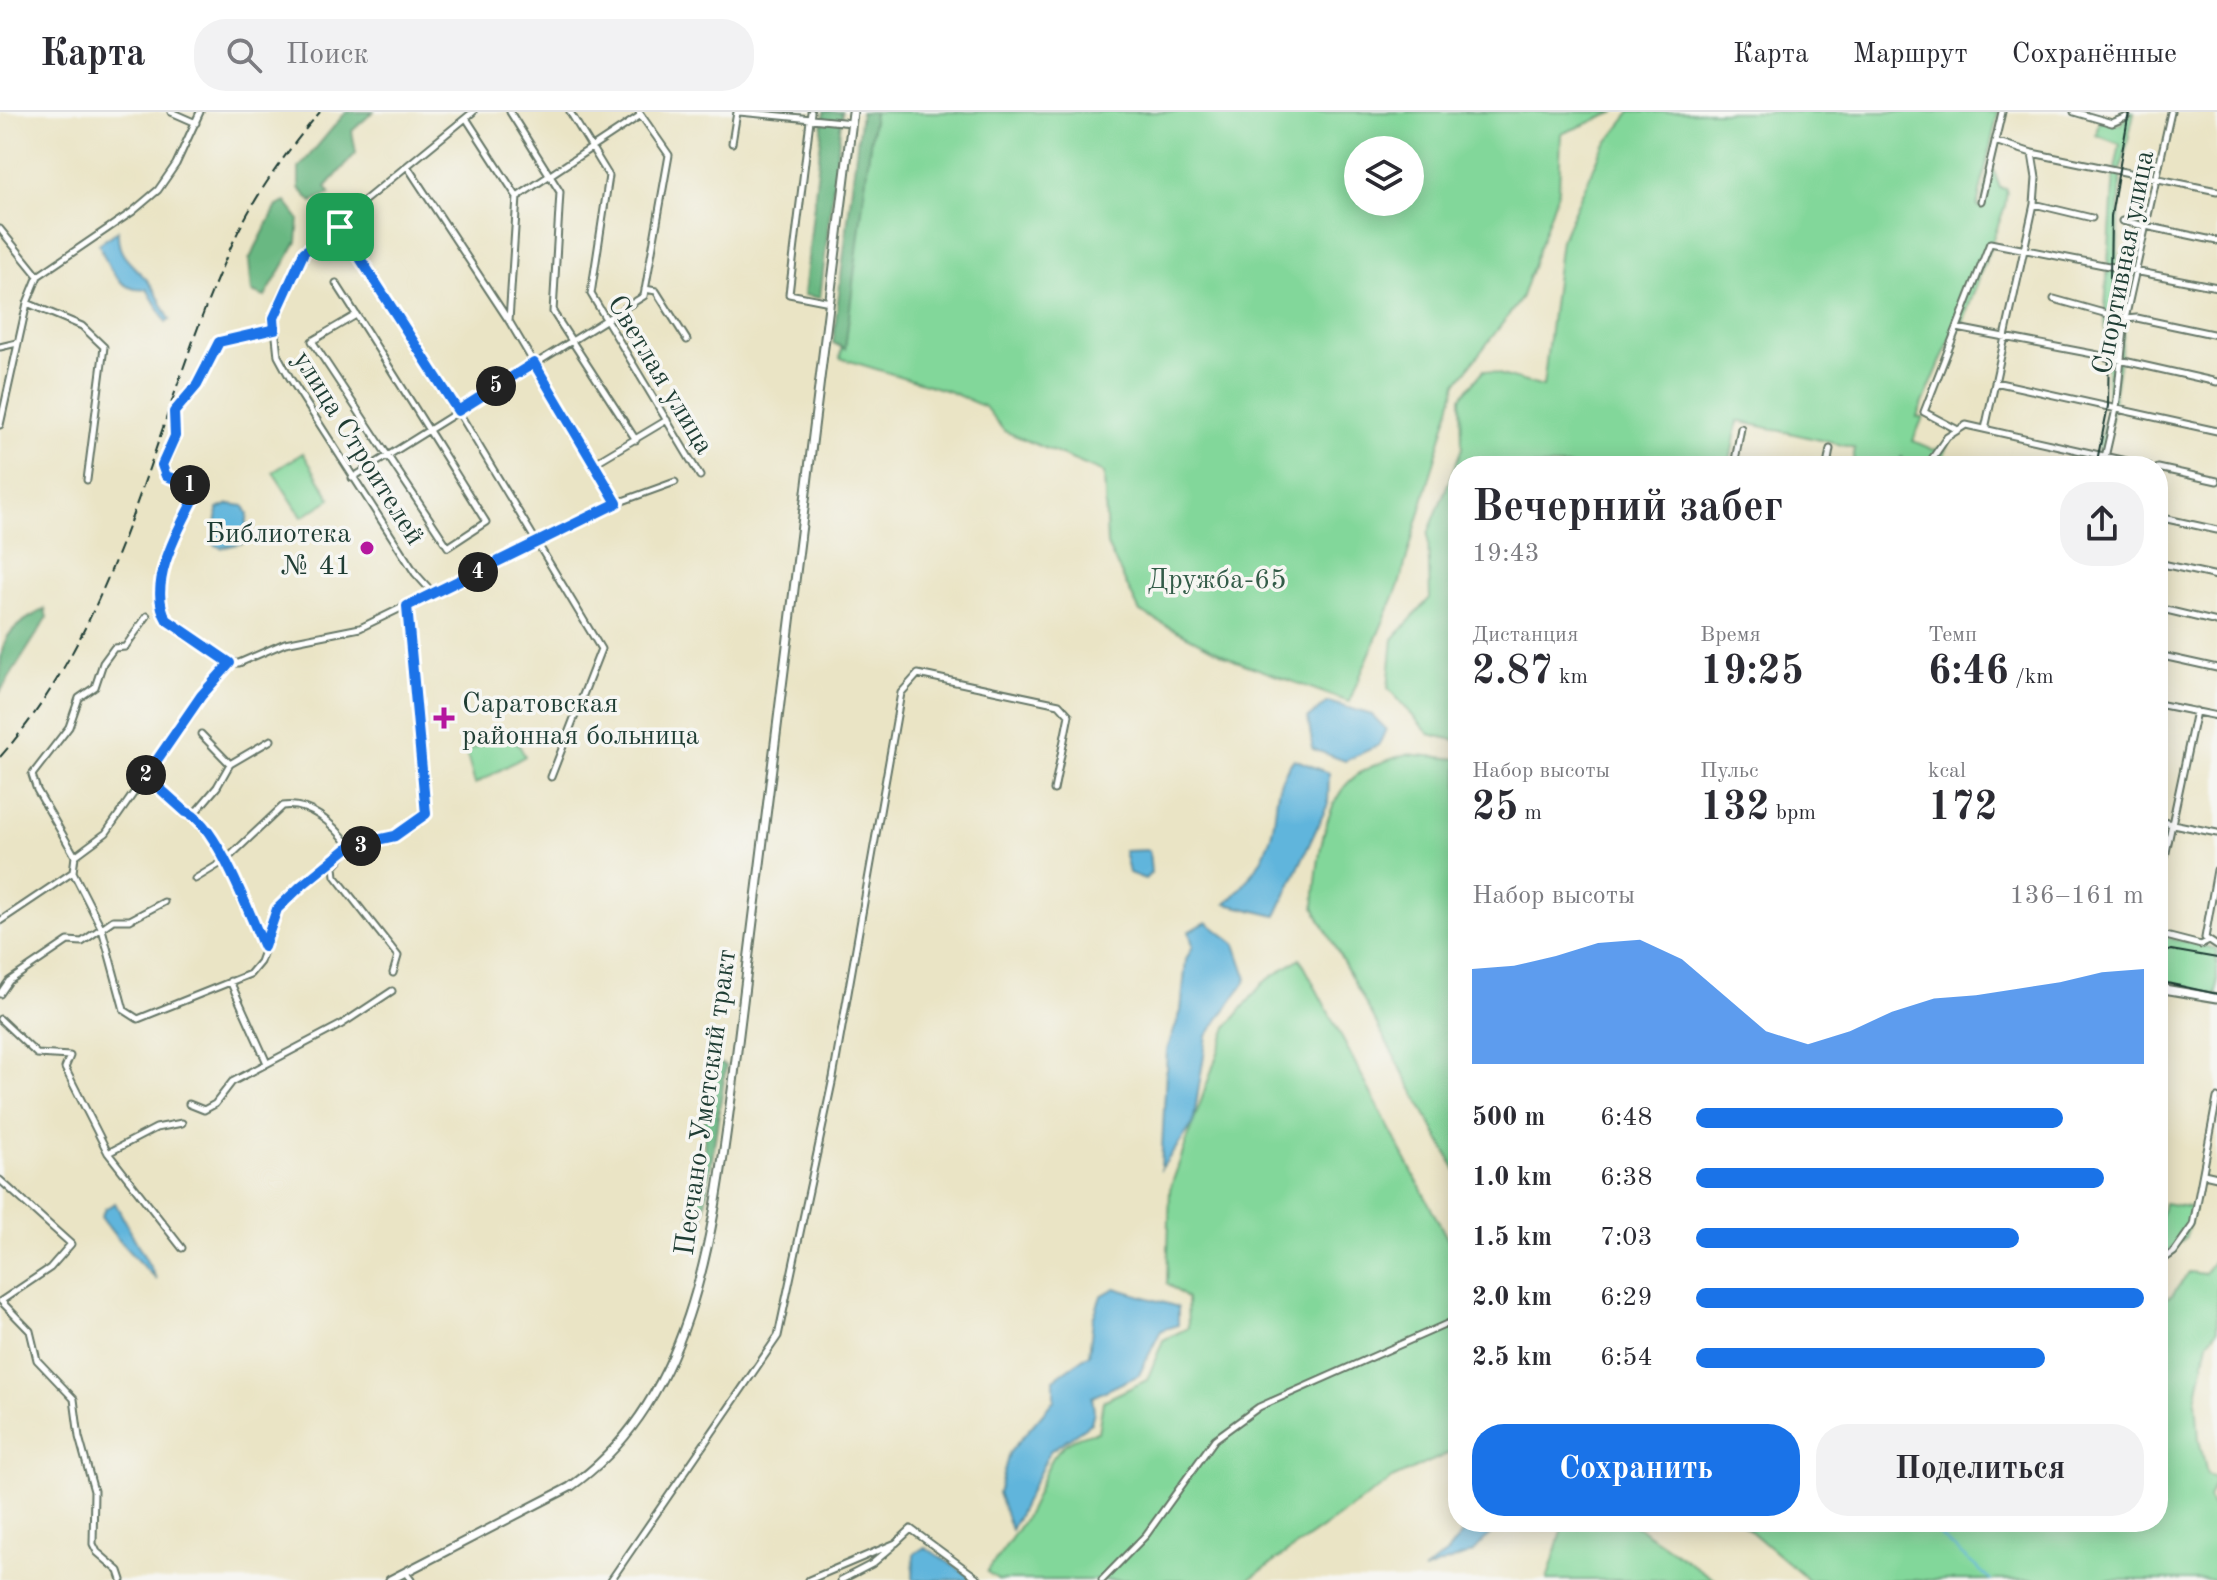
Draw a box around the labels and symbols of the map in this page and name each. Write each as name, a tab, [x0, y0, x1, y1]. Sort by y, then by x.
street label: Спортивная улица	[2090, 148, 2160, 377]
pin	[306, 193, 374, 261]
street label: Светлая улица	[601, 291, 718, 460]
street label: улица Строителей	[286, 347, 428, 551]
pin: 5	[476, 366, 516, 406]
pin: 1	[170, 465, 210, 505]
place label: Библиотека № 41	[205, 521, 351, 581]
marker: Библиотека № 41	[358, 539, 376, 557]
pin: 4	[458, 552, 498, 592]
park label: Дружба-65	[1147, 567, 1287, 595]
place label: Саратовская районная больница	[462, 691, 699, 751]
marker: Саратовская районная больница	[433, 707, 455, 729]
pin: 2	[126, 755, 166, 795]
pin: 3	[341, 826, 381, 866]
street label: Песчано-Уметский тракт	[672, 947, 742, 1257]

